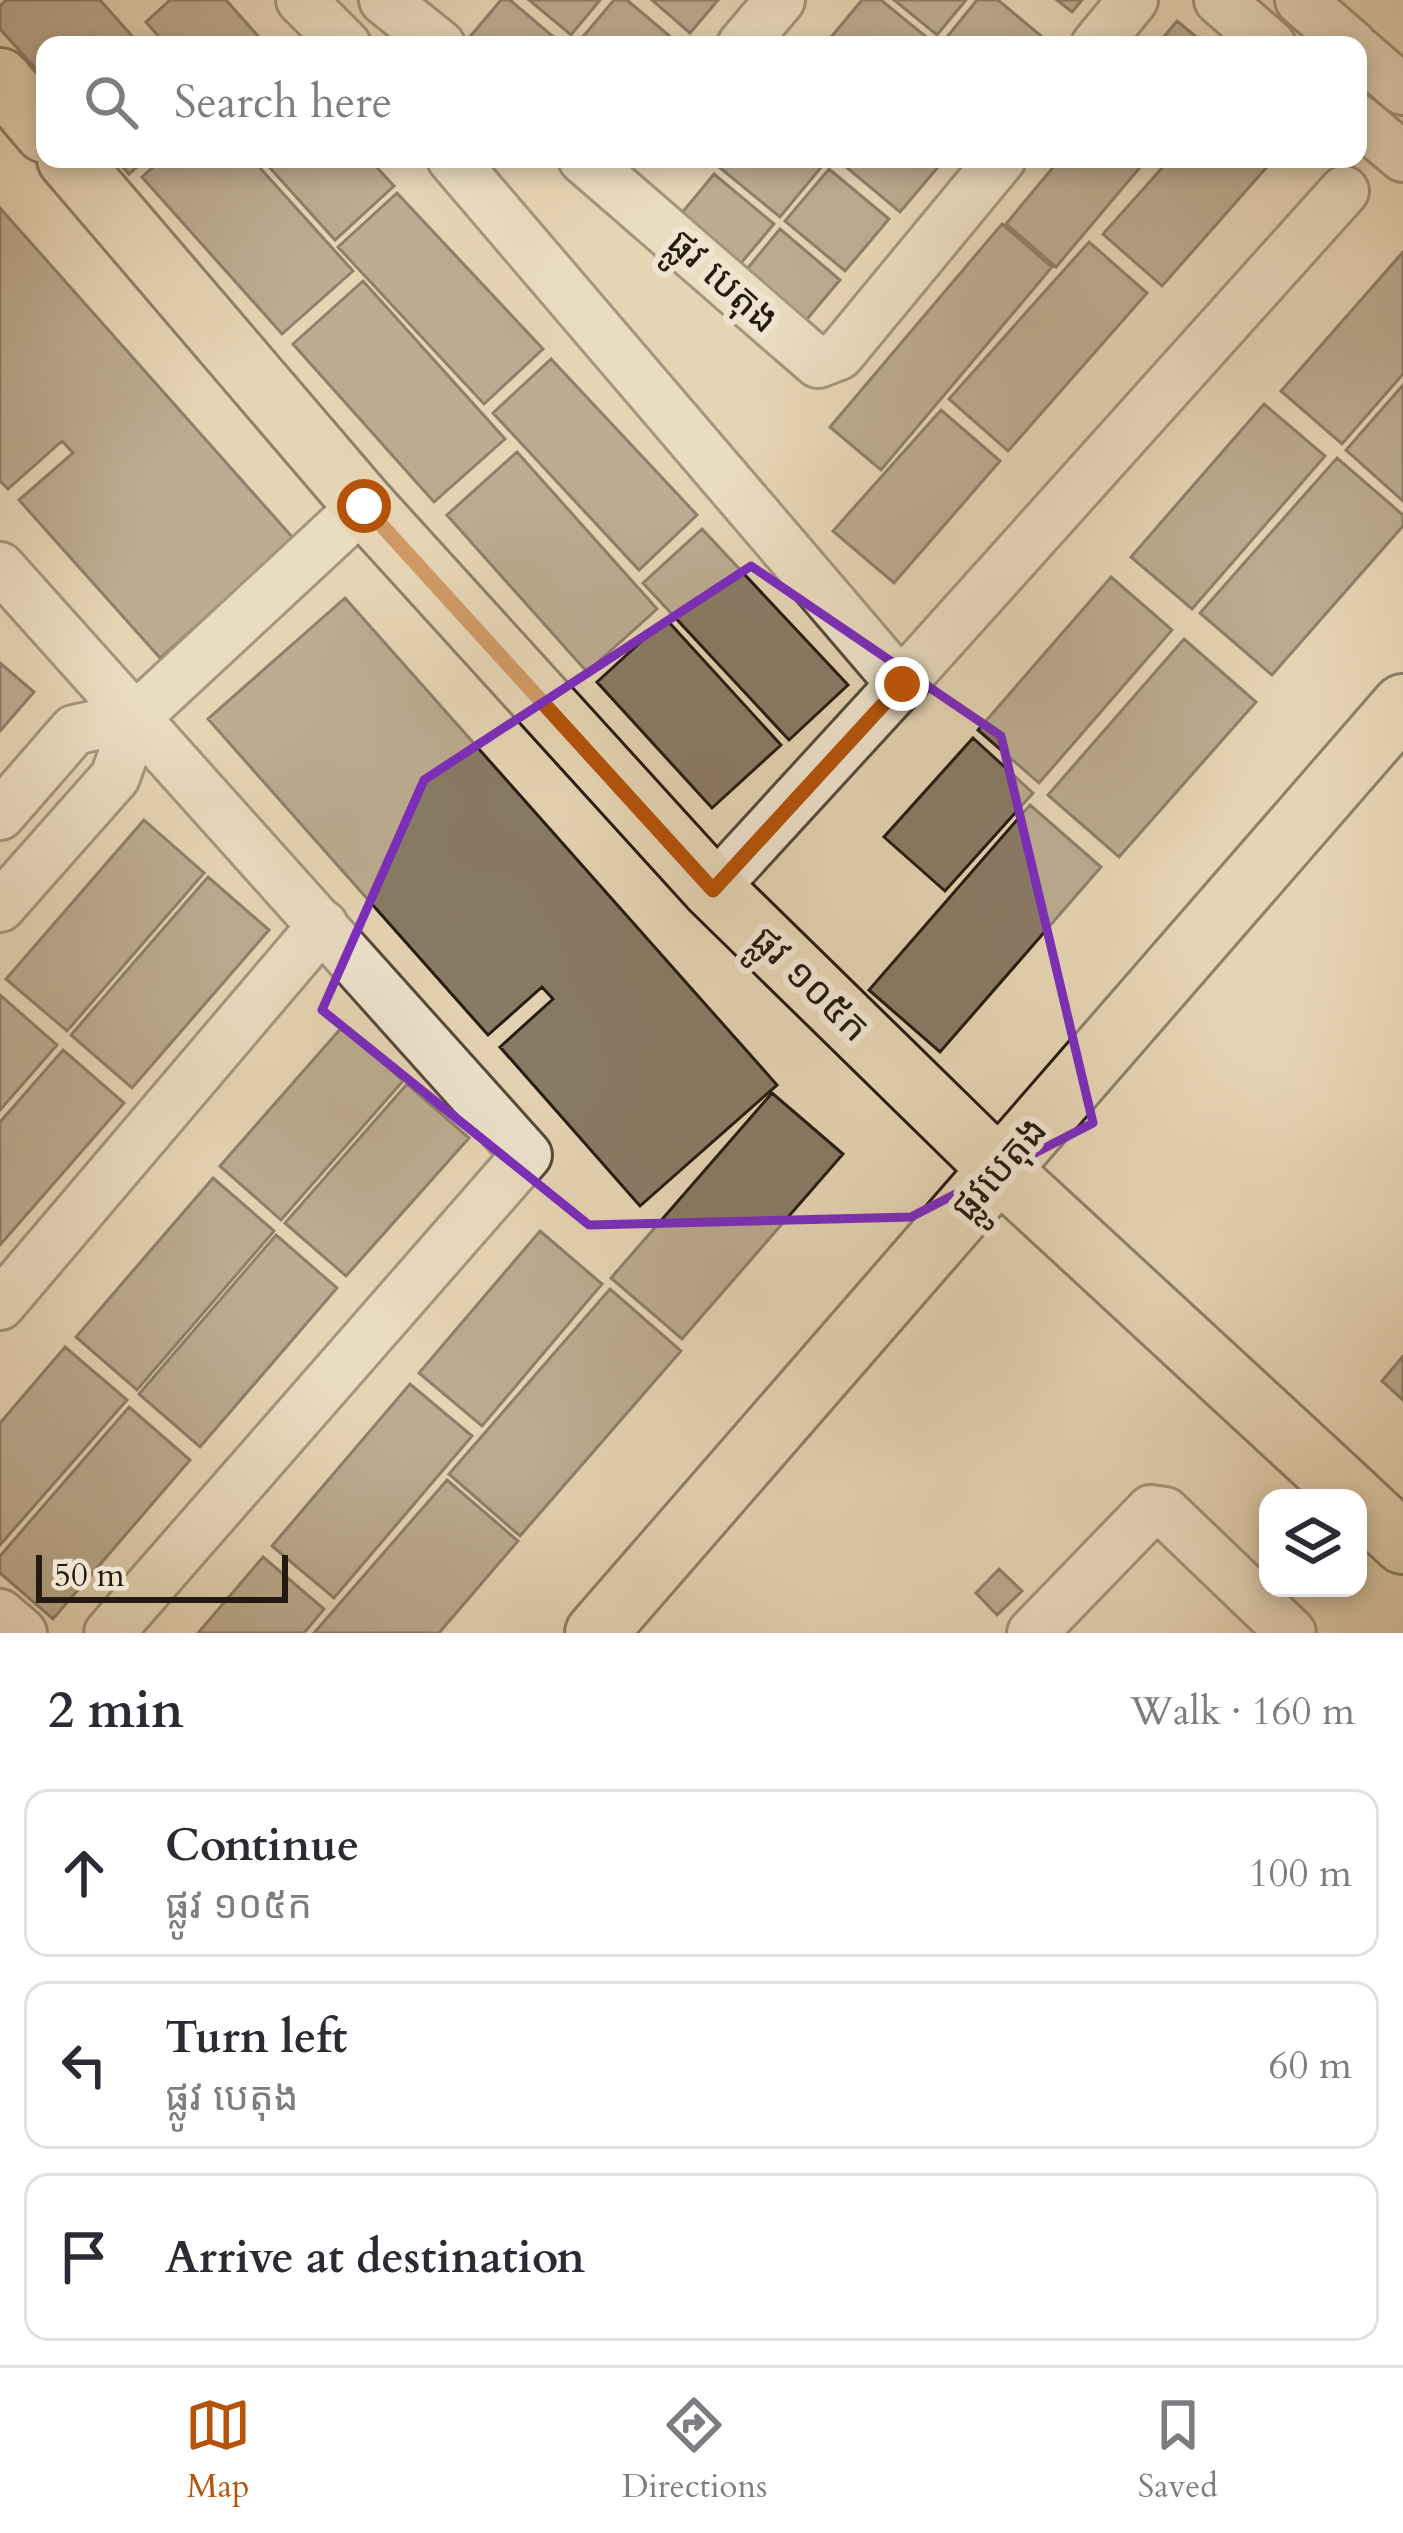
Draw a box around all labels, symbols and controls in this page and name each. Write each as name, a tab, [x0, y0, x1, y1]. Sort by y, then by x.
search box	[36, 36, 1367, 168]
icon: search	[78, 69, 144, 135]
text: Search here	[174, 72, 392, 133]
street label: ផ្លូវ បេតុង	[651, 217, 790, 351]
route start	[337, 479, 391, 533]
route end	[875, 657, 929, 711]
street label: ផ្លូវ ១០៥ក	[733, 914, 881, 1060]
street label: ផ្លូវបេតុង	[939, 1105, 1065, 1238]
map controls	[1259, 1489, 1367, 1597]
button: layers	[1259, 1489, 1367, 1597]
scale bar	[36, 1549, 288, 1602]
text: 50 m	[54, 1553, 125, 1598]
text: 2 min	[48, 1676, 184, 1746]
text: Walk · 160 m	[1130, 1685, 1355, 1738]
text: Continue	[165, 1815, 359, 1876]
icon: ahead	[51, 1840, 117, 1906]
text: 100 m	[1249, 1847, 1352, 1900]
text: ផ្លូវ ១០៥ក	[165, 1879, 312, 1932]
text: Turn left	[165, 2007, 347, 2068]
icon: left	[51, 2032, 117, 2098]
text: 60 m	[1269, 2039, 1352, 2092]
text: ផ្លូវ បេតុង	[165, 2071, 298, 2124]
icon: arrive	[51, 2224, 117, 2290]
text: Arrive at destination	[165, 2227, 585, 2288]
tab: Map	[185, 2392, 251, 2509]
tab: Directions	[622, 2392, 767, 2509]
tab: Saved	[1138, 2392, 1218, 2509]

